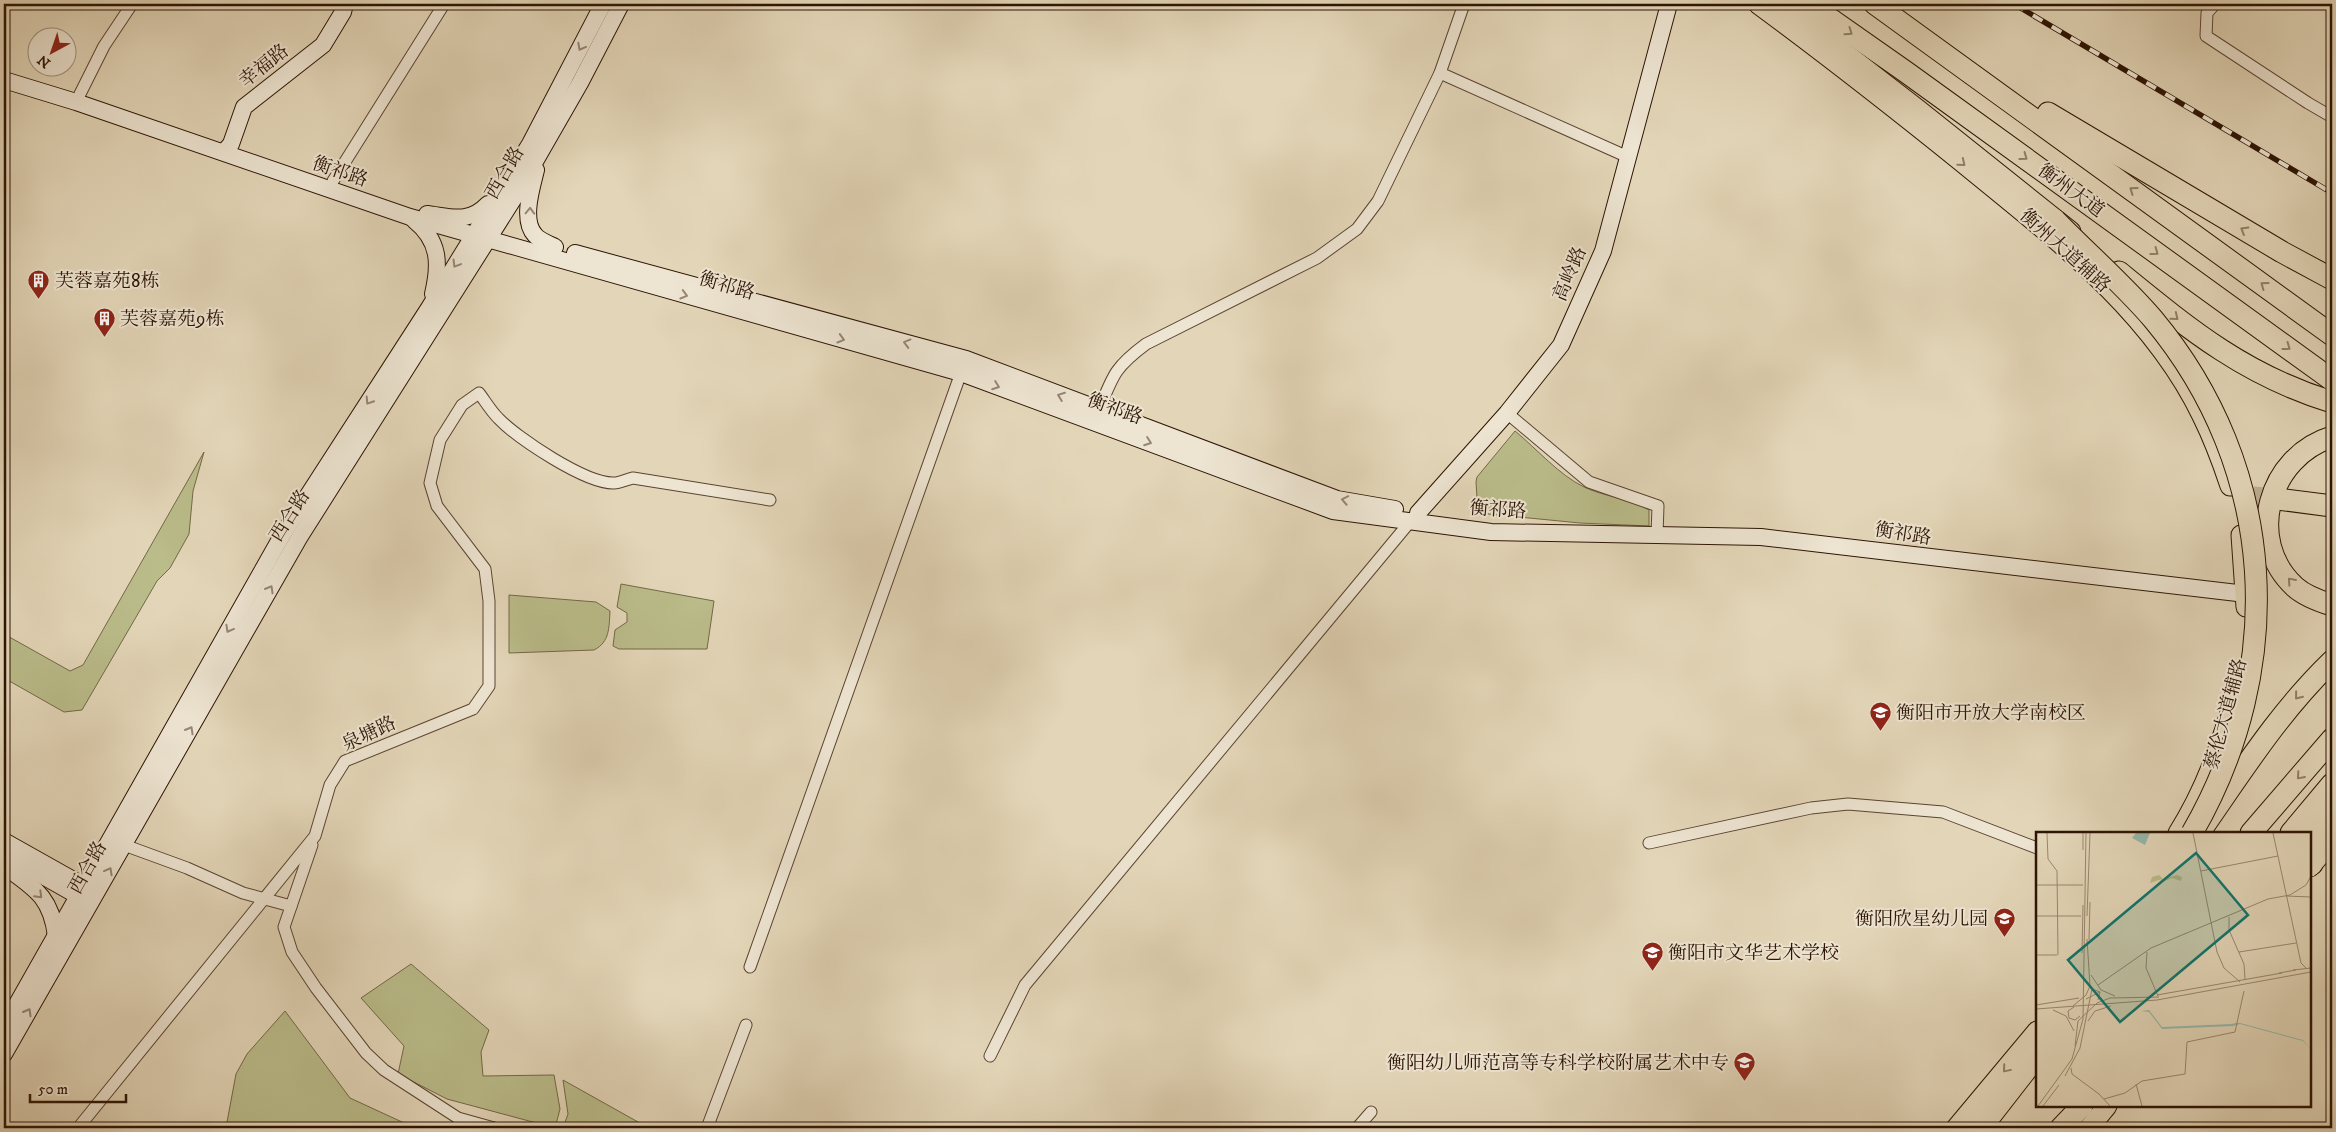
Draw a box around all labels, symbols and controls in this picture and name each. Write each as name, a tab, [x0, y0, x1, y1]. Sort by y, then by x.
one-way arrow	[1843, 26, 1853, 35]
north arrow	[28, 28, 78, 78]
street label: 幸福路	[234, 39, 294, 93]
one-way arrow	[577, 42, 587, 51]
text: N	[34, 50, 54, 72]
street label: 西合路	[481, 143, 529, 203]
one-way arrow	[2018, 151, 2027, 159]
street label: 衡祁路	[309, 152, 371, 192]
one-way arrow	[1956, 157, 1965, 165]
street label: 衡州大道	[2033, 159, 2109, 223]
one-way arrow	[2129, 187, 2139, 196]
street label: 衡州大道辅路	[2015, 204, 2115, 298]
one-way arrow	[524, 207, 535, 215]
one-way arrow	[2241, 226, 2250, 236]
street label: 高岭路	[1548, 243, 1592, 305]
one-way arrow	[2149, 246, 2159, 255]
one-way arrow	[453, 258, 463, 267]
street label: 衡祁路	[696, 267, 758, 305]
building icon: 芙蓉嘉苑8栋	[27, 269, 51, 300]
place label: 芙蓉嘉苑8栋	[55, 270, 160, 293]
one-way arrow	[2261, 283, 2270, 291]
one-way arrow	[680, 289, 689, 300]
building icon: 芙蓉嘉苑9栋	[92, 307, 116, 338]
place label: 芙蓉嘉苑9栋	[120, 308, 224, 331]
one-way arrow	[2169, 312, 2178, 321]
one-way arrow	[836, 333, 845, 344]
one-way arrow	[904, 339, 912, 349]
one-way arrow	[2281, 341, 2291, 350]
one-way arrow	[991, 380, 1000, 390]
street label: 衡祁路	[1084, 388, 1146, 430]
one-way arrow	[1057, 391, 1066, 402]
one-way arrow	[366, 395, 375, 405]
one-way arrow	[1144, 437, 1152, 447]
street label: 西合路	[265, 486, 315, 546]
one-way arrow	[1340, 495, 1349, 505]
street label: 衡祁路	[1469, 497, 1527, 523]
street label: 衡祁路	[1873, 518, 1933, 550]
one-way arrow	[2287, 578, 2296, 587]
one-way arrow	[264, 585, 274, 594]
one-way arrow	[226, 624, 236, 633]
street label: 蔡伦大道辅路	[2200, 656, 2252, 772]
one-way arrow	[2294, 690, 2303, 699]
school or university icon: 衡阳市开放大学南校区	[1868, 701, 1892, 732]
place label: 衡阳市开放大学南校区	[1896, 702, 2086, 725]
street label: 泉塘路	[338, 712, 400, 756]
one-way arrow	[183, 726, 193, 735]
one-way arrow	[2298, 770, 2306, 779]
inset map	[2036, 832, 2311, 1107]
street label: 西合路	[64, 837, 112, 899]
one-way arrow	[103, 868, 113, 877]
one-way arrow	[34, 889, 43, 898]
school or university icon: 衡阳欣星幼儿园	[1992, 907, 2016, 938]
place label: 衡阳欣星幼儿园	[1855, 908, 1988, 931]
school or university icon: 衡阳市文华艺术学校	[1640, 941, 1664, 972]
place label: 衡阳市文华艺术学校	[1668, 942, 1839, 965]
one-way arrow	[21, 1008, 31, 1017]
school or university icon: 衡阳幼儿师范高等专科学校附属艺术中专	[1733, 1051, 1757, 1082]
place label: 衡阳幼儿师范高等专科学校附属艺术中专	[1387, 1052, 1729, 1075]
one-way arrow	[2002, 1063, 2011, 1072]
scale bar	[30, 1072, 126, 1104]
text: 50 m	[38, 1080, 68, 1099]

